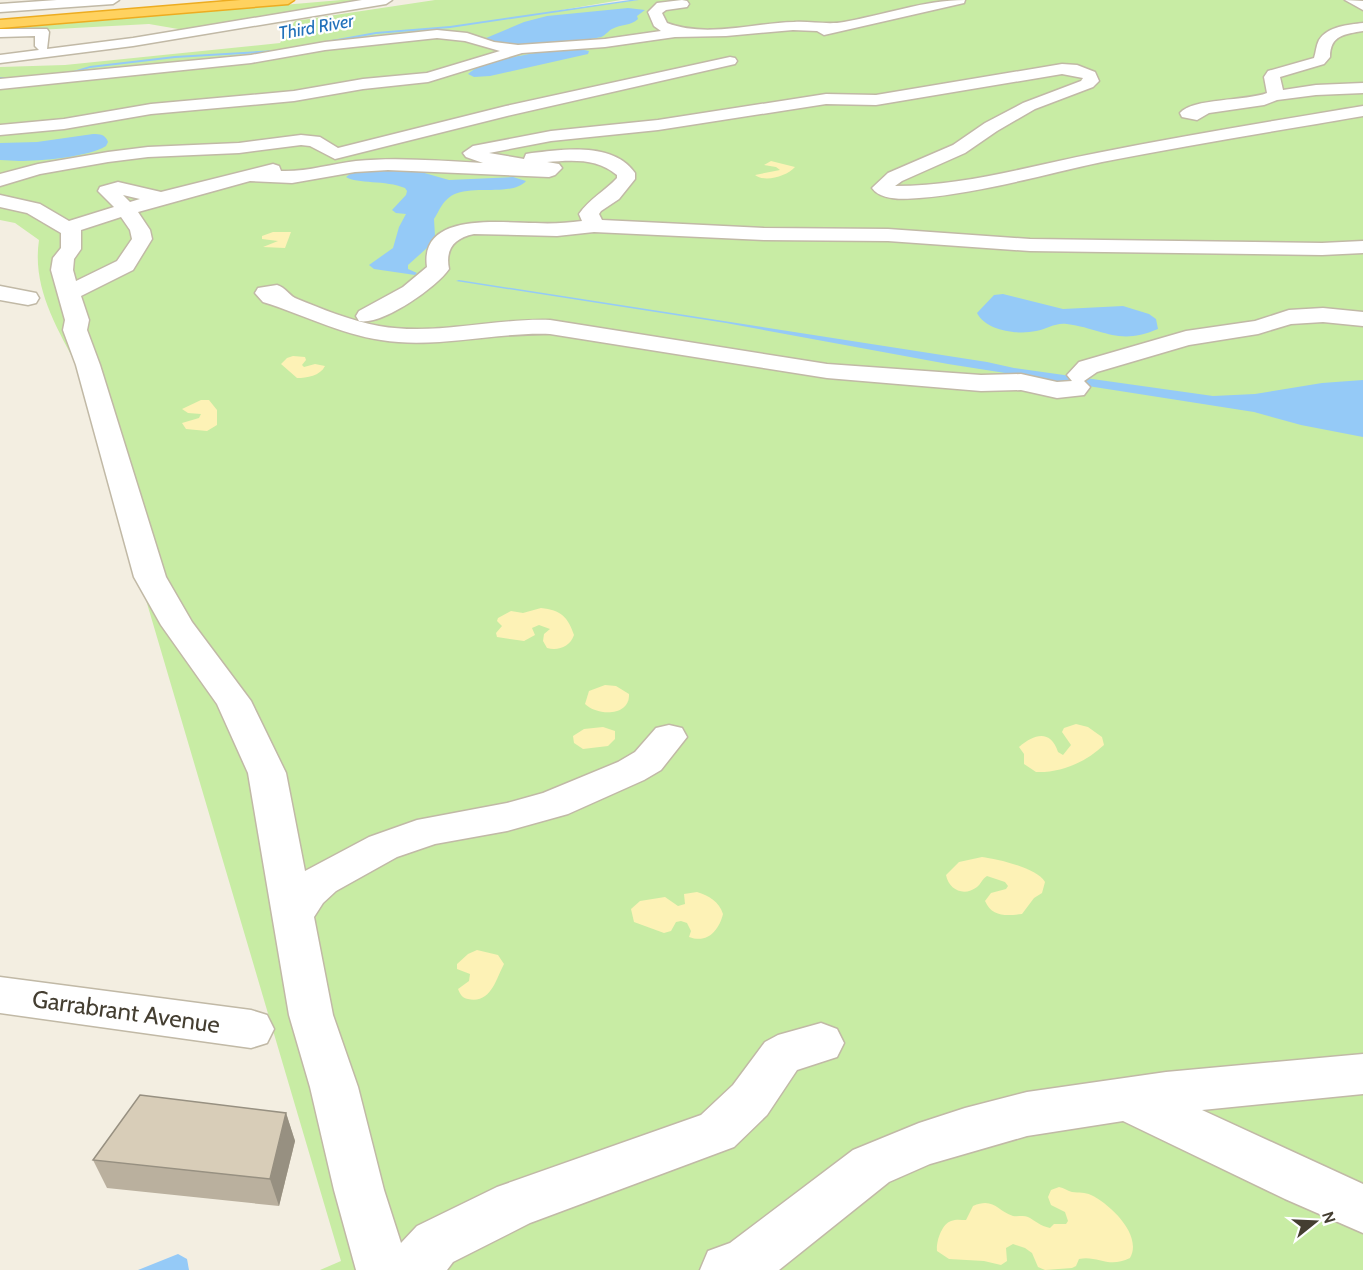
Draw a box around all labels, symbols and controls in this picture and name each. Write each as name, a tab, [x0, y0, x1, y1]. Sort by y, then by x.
water label: Third River	[277, 9, 357, 44]
street label: Garrabrant Avenue	[30, 984, 222, 1039]
north arrow	[1285, 1192, 1345, 1252]
text: N	[1318, 1209, 1340, 1226]

